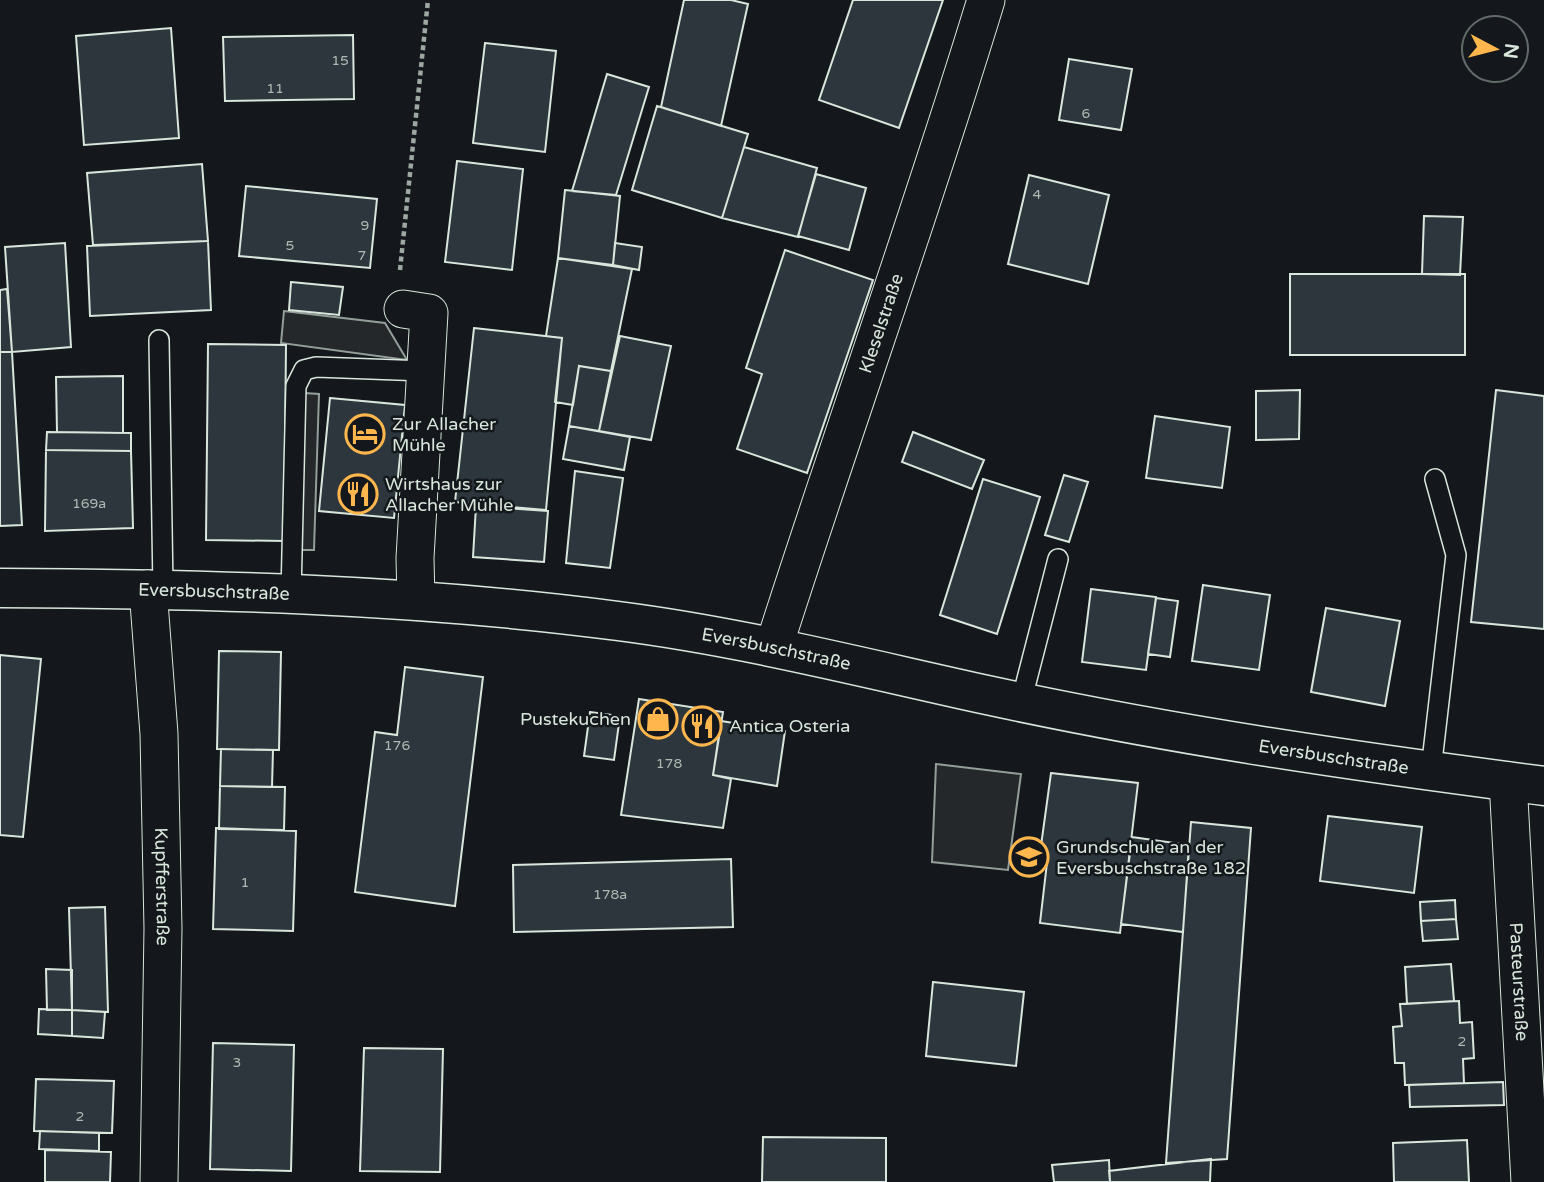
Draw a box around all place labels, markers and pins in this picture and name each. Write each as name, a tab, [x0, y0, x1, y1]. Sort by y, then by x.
hotel icon: Zur Allacher Mühle	[344, 413, 386, 455]
place label: Zur Allacher Mühle	[392, 413, 496, 456]
restaurant icon: Wirtshaus zur Allacher Mühle	[337, 473, 379, 515]
place label: Wirtshaus zur Allacher Mühle	[385, 473, 513, 516]
shop icon: Pustekuchen	[637, 698, 679, 740]
restaurant icon: Antica Osteria	[681, 705, 723, 747]
place label: Pustekuchen	[520, 708, 631, 730]
place label: Antica Osteria	[729, 715, 850, 737]
school or university icon: Grundschule an der Eversbuschstraße 182	[1008, 836, 1050, 878]
place label: Grundschule an der Eversbuschstraße 182	[1056, 836, 1246, 879]

